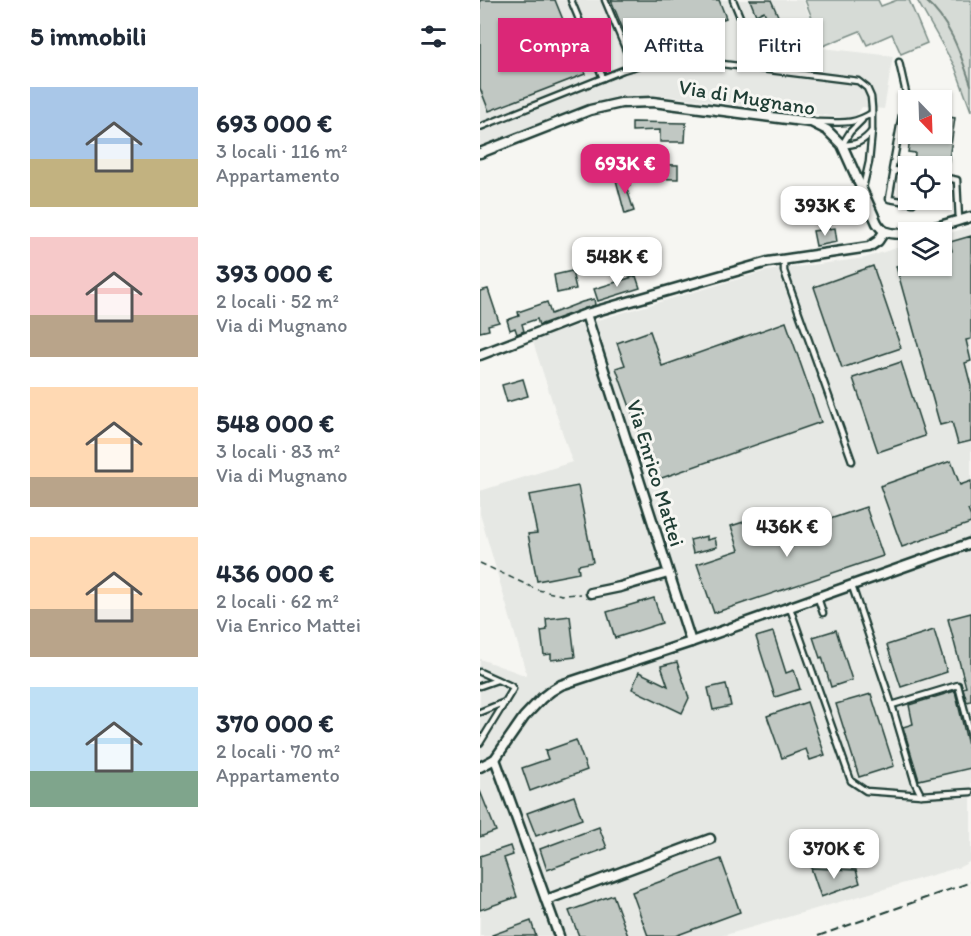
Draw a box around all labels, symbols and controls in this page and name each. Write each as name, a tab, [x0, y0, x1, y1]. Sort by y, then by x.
chip: Compra	[498, 18, 611, 72]
chip: Affitta	[623, 18, 725, 72]
chip: Filtri	[737, 18, 823, 72]
text: 5 immobili	[30, 20, 146, 52]
icon: filters	[417, 20, 450, 53]
street label: Via di Mugnano	[677, 74, 817, 120]
north arrow	[898, 90, 952, 144]
map controls	[898, 90, 952, 276]
text: 693 000 €	[216, 107, 332, 139]
icon: home	[78, 111, 150, 183]
text: 3 locali · 116 m²	[216, 139, 347, 163]
pin: 693K €	[576, 144, 674, 195]
text: 693K €	[595, 151, 655, 175]
button: locate	[898, 156, 952, 210]
text: Appartamento	[216, 163, 340, 187]
pin: 393K €	[776, 186, 874, 237]
text: 393K €	[795, 193, 855, 217]
button: layers	[898, 222, 952, 276]
pin: 548K €	[568, 237, 666, 288]
text: 548K €	[586, 244, 648, 268]
text: 393 000 €	[216, 257, 333, 289]
icon: home	[78, 261, 150, 333]
text: 2 locali · 52 m²	[216, 289, 339, 313]
text: Via di Mugnano	[216, 313, 347, 337]
street label: Via Enrico Mattei	[622, 397, 690, 549]
text: 548 000 €	[216, 407, 334, 439]
icon: home	[78, 411, 150, 483]
text: 3 locali · 83 m²	[216, 439, 340, 463]
text: Via di Mugnano	[216, 463, 347, 487]
pin: 436K €	[738, 507, 836, 558]
text: 436K €	[756, 514, 818, 538]
text: 436 000 €	[216, 557, 334, 589]
icon: home	[78, 561, 150, 633]
text: 2 locali · 62 m²	[216, 589, 339, 613]
text: Via Enrico Mattei	[216, 613, 361, 637]
text: 370 000 €	[216, 707, 334, 739]
icon: home	[78, 711, 150, 783]
text: 2 locali · 70 m²	[216, 739, 340, 763]
text: Appartamento	[216, 763, 340, 787]
pin: 370K €	[785, 829, 883, 880]
text: 370K €	[803, 836, 865, 860]

